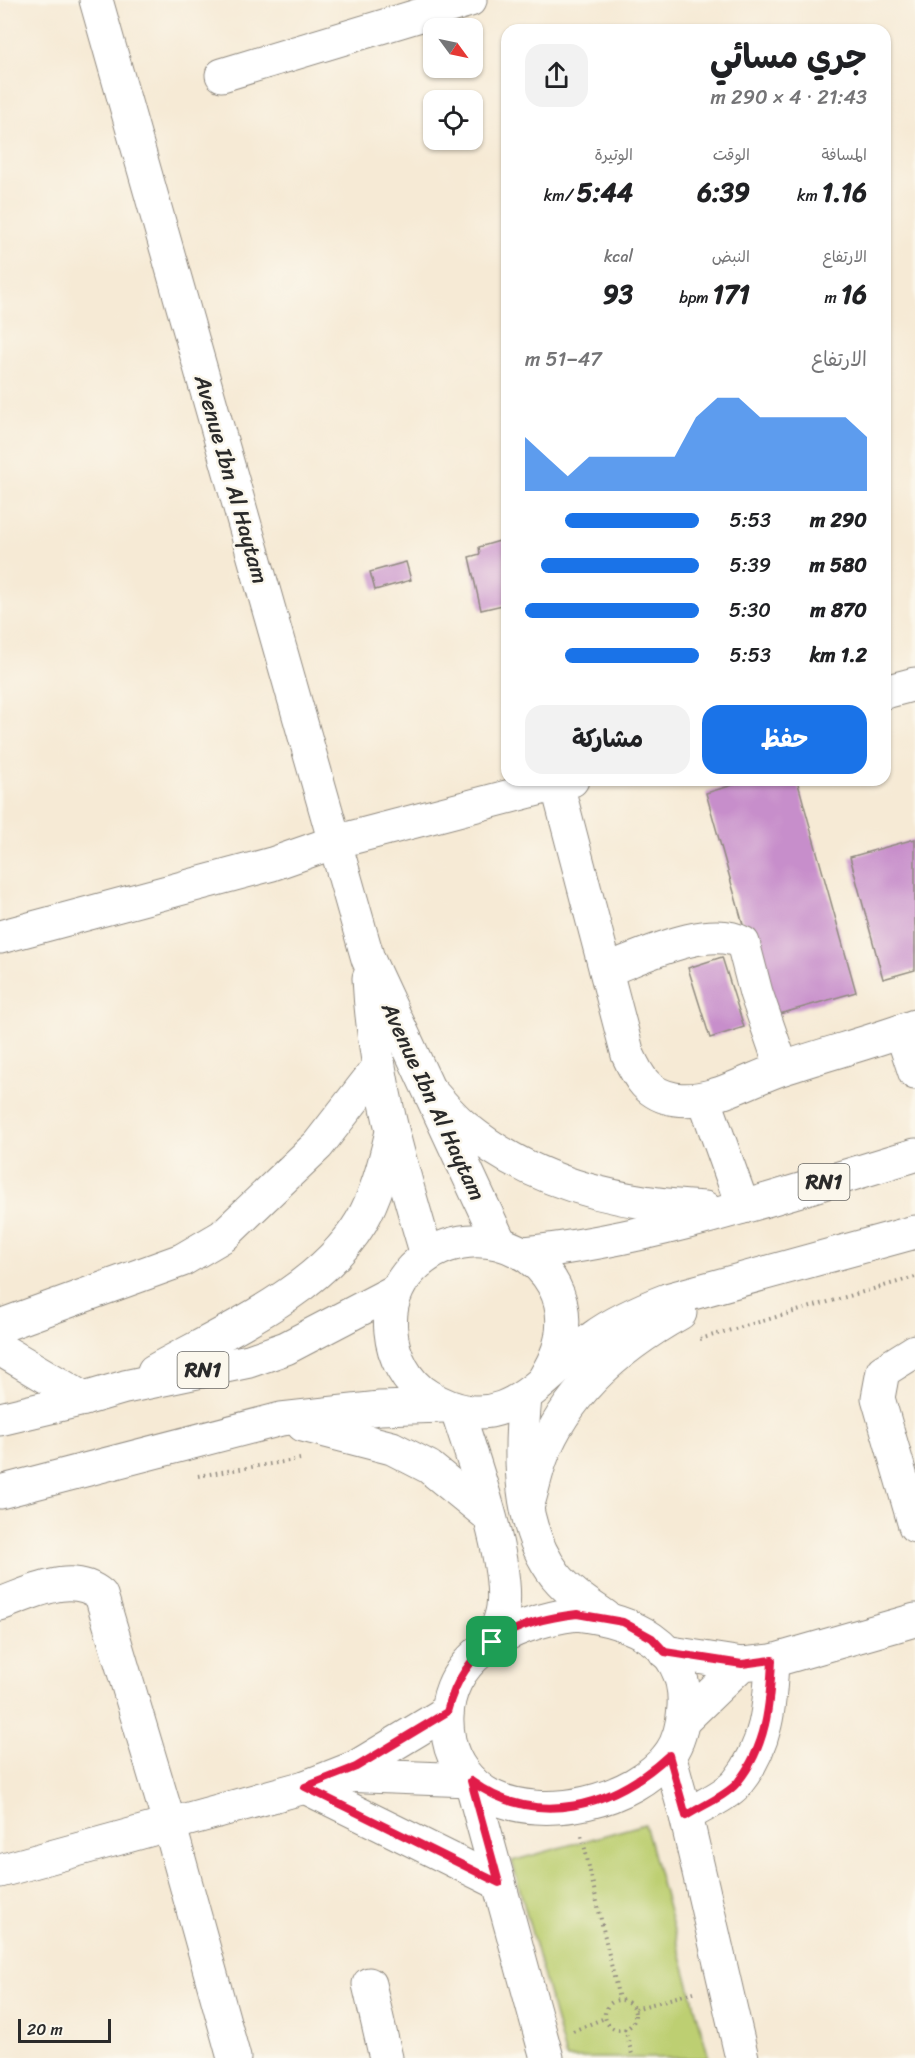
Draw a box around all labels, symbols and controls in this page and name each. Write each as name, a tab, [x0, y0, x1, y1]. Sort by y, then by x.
north arrow	[423, 18, 483, 78]
map controls	[423, 18, 483, 150]
text: جري مسائي	[710, 28, 867, 86]
button: share	[525, 44, 588, 107]
text: 21:43 · 4 × 290 m	[711, 80, 867, 115]
button: locate	[423, 90, 483, 150]
text: الوتيرة	[594, 140, 633, 169]
text: الوقت	[713, 140, 750, 169]
text: المسافة	[821, 140, 867, 169]
text: 5:44	[577, 169, 633, 215]
text: 6:39	[697, 169, 750, 215]
text: 1.16	[822, 169, 867, 215]
text: /km	[544, 181, 577, 210]
text: km	[797, 181, 822, 210]
text: kcal	[604, 242, 633, 271]
text: النبض	[712, 242, 750, 271]
text: الارتفاع	[822, 242, 867, 271]
text: 93	[603, 271, 633, 317]
text: 171	[713, 271, 750, 317]
text: 16	[841, 271, 867, 317]
text: bpm	[679, 283, 713, 312]
text: m	[825, 283, 841, 312]
text: 47–51 m	[525, 342, 602, 377]
text: الارتفاع	[811, 342, 867, 377]
street label: Avenue Ibn Al Haytam	[183, 369, 280, 588]
text: 5:53	[730, 503, 771, 538]
text: 290 m	[810, 503, 867, 538]
text: 5:39	[729, 548, 771, 583]
text: 580 m	[810, 548, 867, 583]
text: 5:30	[729, 593, 771, 628]
text: 870 m	[810, 593, 867, 628]
text: 5:53	[730, 638, 771, 673]
text: 1.2 km	[810, 638, 867, 673]
button: مشاركة	[525, 705, 690, 774]
button: حفظ	[702, 705, 867, 774]
street label: Avenue Ibn Al Haytam	[370, 994, 497, 1207]
road number: RN1	[798, 1164, 850, 1200]
road number: RN1	[178, 1352, 228, 1388]
pin	[466, 1616, 517, 1667]
icon: arrive	[475, 1625, 508, 1658]
text: 20 m	[27, 2015, 63, 2044]
scale bar	[18, 2016, 111, 2044]

